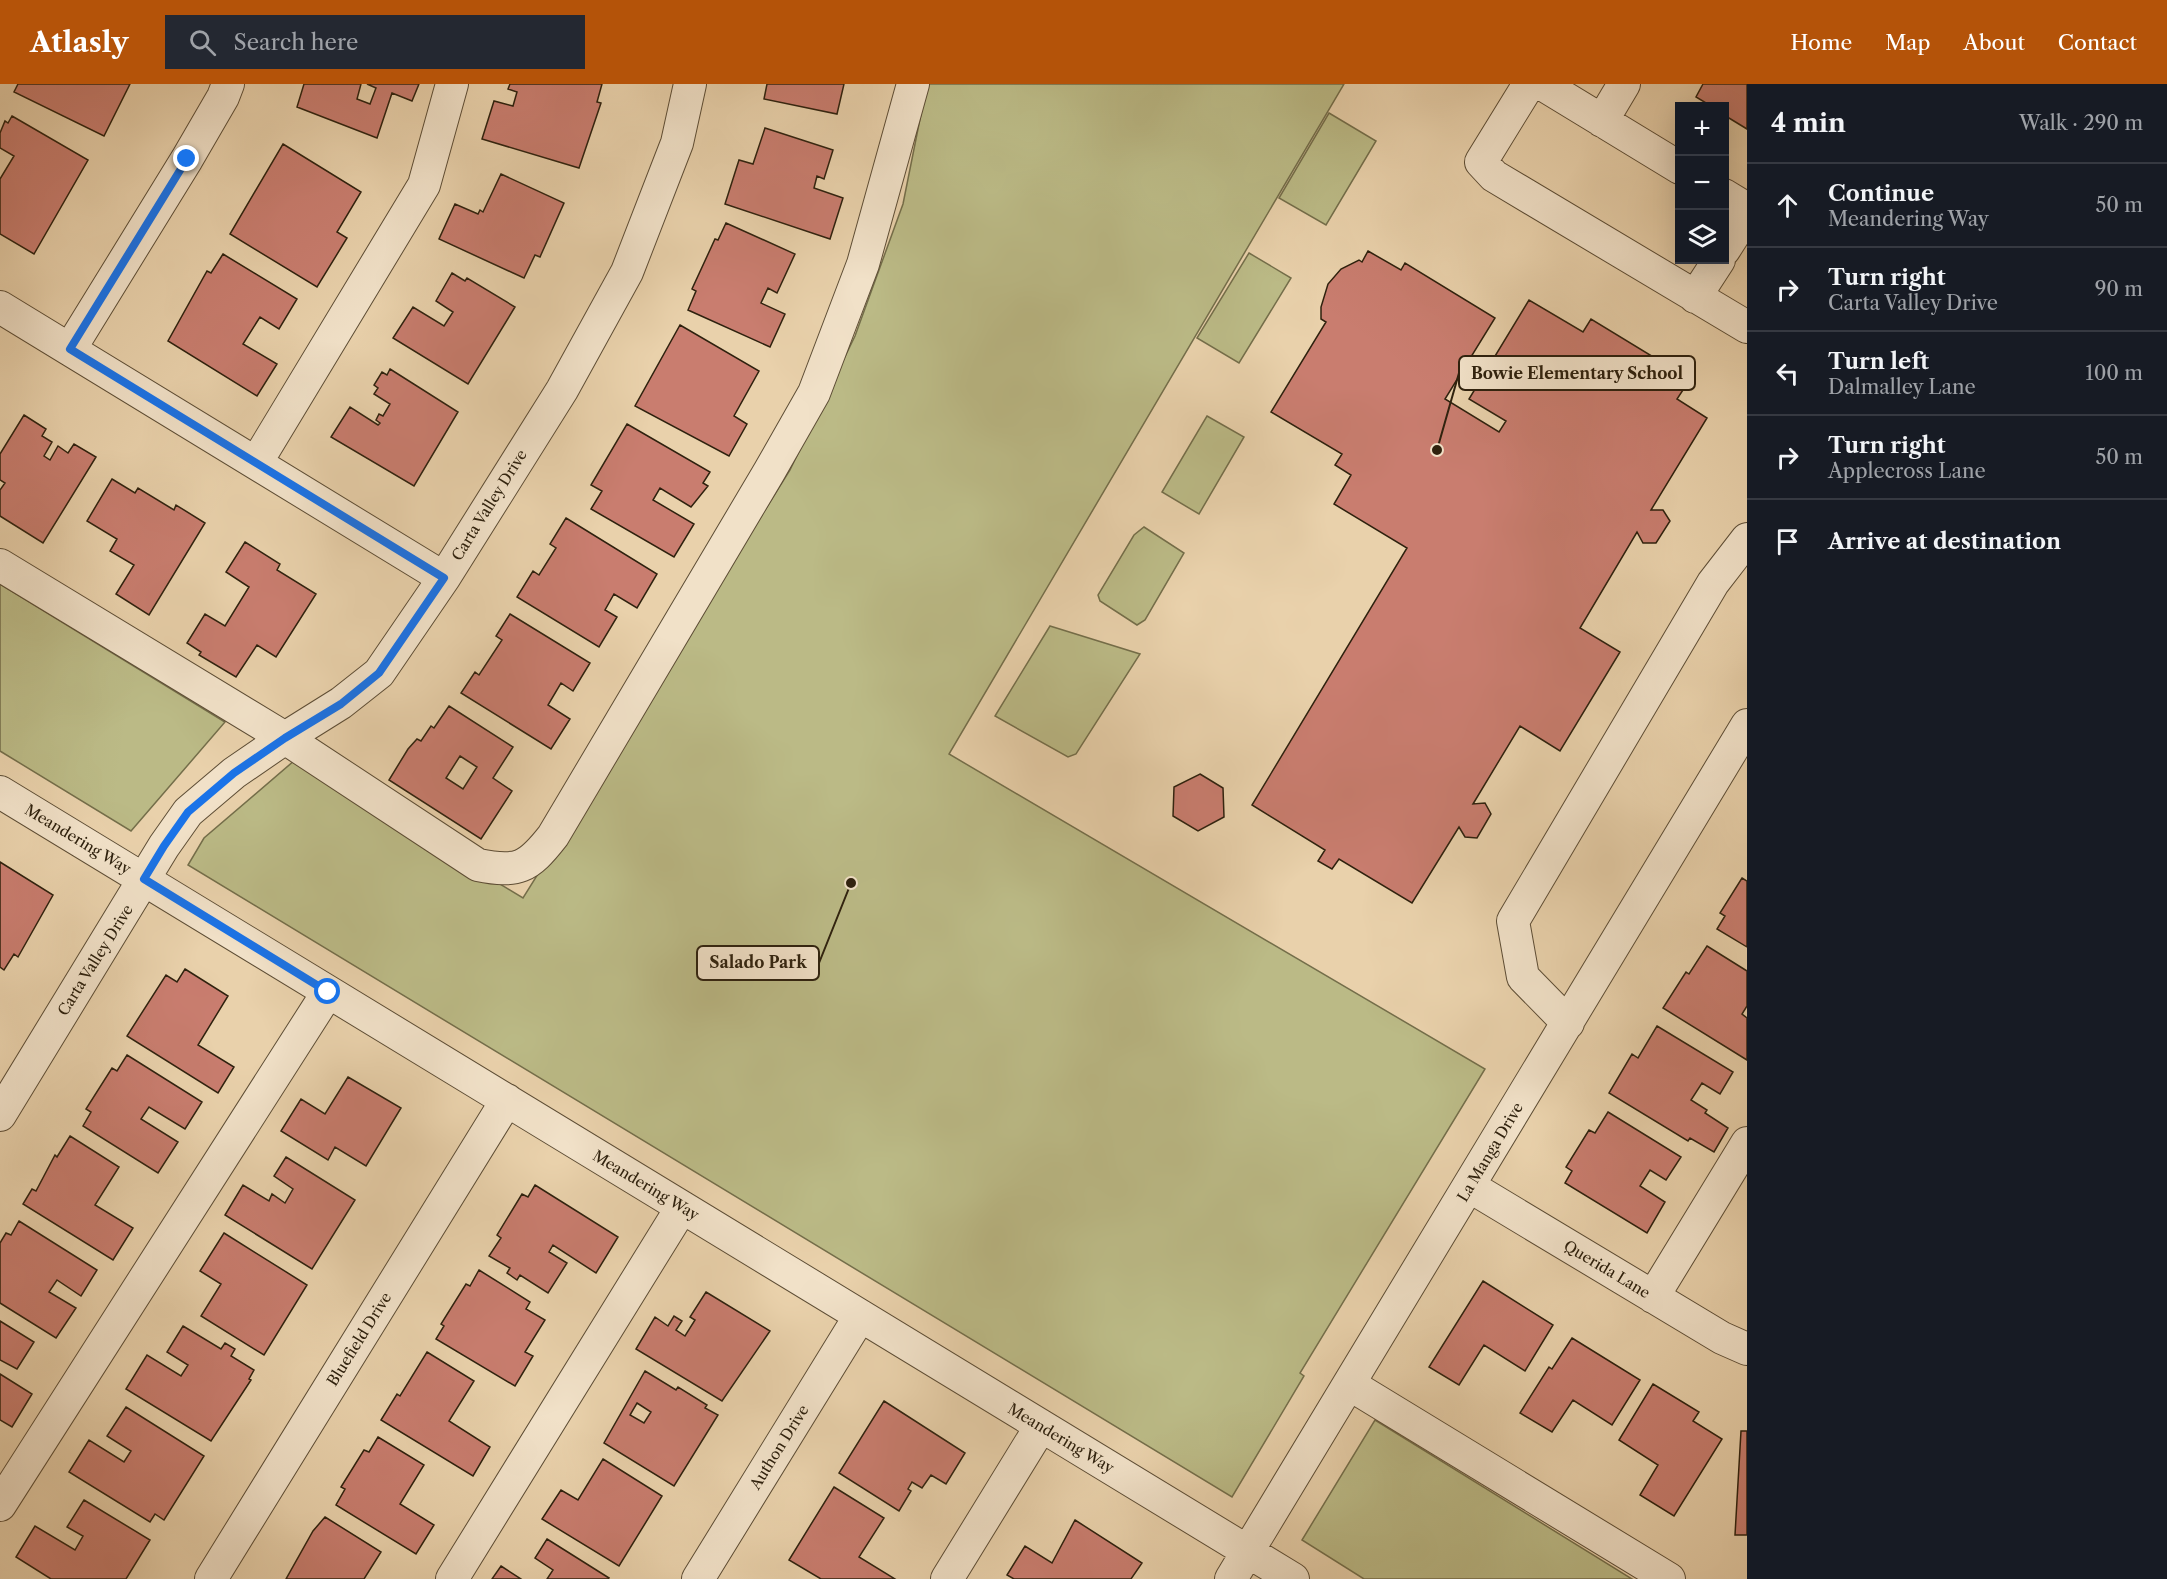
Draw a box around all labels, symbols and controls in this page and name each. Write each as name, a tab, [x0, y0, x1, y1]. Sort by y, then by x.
search box	[165, 15, 585, 69]
text: Atlasly	[30, 25, 129, 59]
icon: search	[186, 26, 219, 59]
text: Search here	[234, 29, 358, 56]
text: Home	[1791, 30, 1852, 55]
text: Map	[1885, 30, 1930, 55]
text: About	[1963, 30, 2025, 55]
text: Contact	[2058, 30, 2137, 55]
map controls	[1675, 102, 1729, 264]
button: +	[1675, 102, 1729, 156]
text: 4 min	[1771, 107, 1846, 139]
text: Walk · 290 m	[2019, 111, 2143, 135]
route end	[173, 145, 199, 171]
button: −	[1675, 156, 1729, 210]
text: Continue	[1828, 180, 1934, 207]
icon: ahead	[1771, 189, 1804, 222]
text: 50 m	[2096, 193, 2143, 217]
text: Meandering Way	[1828, 207, 1989, 231]
button: layers	[1675, 210, 1729, 264]
text: Turn right	[1828, 264, 1946, 291]
icon: right	[1771, 273, 1804, 306]
text: 90 m	[2095, 277, 2143, 301]
text: Carta Valley Drive	[1828, 291, 1998, 315]
text: Turn left	[1828, 348, 1929, 375]
callout: Bowie Elementary School	[1459, 356, 1695, 390]
icon: left	[1771, 357, 1804, 390]
text: 100 m	[2085, 361, 2143, 385]
text: Bowie Elementary School	[1471, 363, 1683, 383]
text: Dalmalley Lane	[1828, 375, 1976, 399]
text: Turn right	[1828, 432, 1946, 459]
icon: right	[1771, 441, 1804, 474]
text: 50 m	[2096, 445, 2143, 469]
street label: Carta Valley Drive	[447, 446, 531, 564]
text: Applecross Lane	[1828, 459, 1986, 483]
icon: arrive	[1771, 525, 1804, 558]
text: Arrive at destination	[1828, 528, 2061, 555]
street label: Meandering Way	[21, 800, 135, 879]
street label: Carta Valley Drive	[53, 901, 137, 1019]
callout: Salado Park	[697, 946, 819, 980]
text: Salado Park	[709, 952, 807, 972]
route start	[314, 978, 340, 1004]
street label: La Manga Drive	[1453, 1099, 1527, 1205]
street label: Meandering Way	[589, 1146, 703, 1225]
street label: Querida Lane	[1560, 1236, 1654, 1302]
street label: Bluefield Drive	[323, 1289, 395, 1389]
street label: Meandering Way	[1004, 1399, 1118, 1478]
street label: Authon Drive	[745, 1401, 813, 1494]

